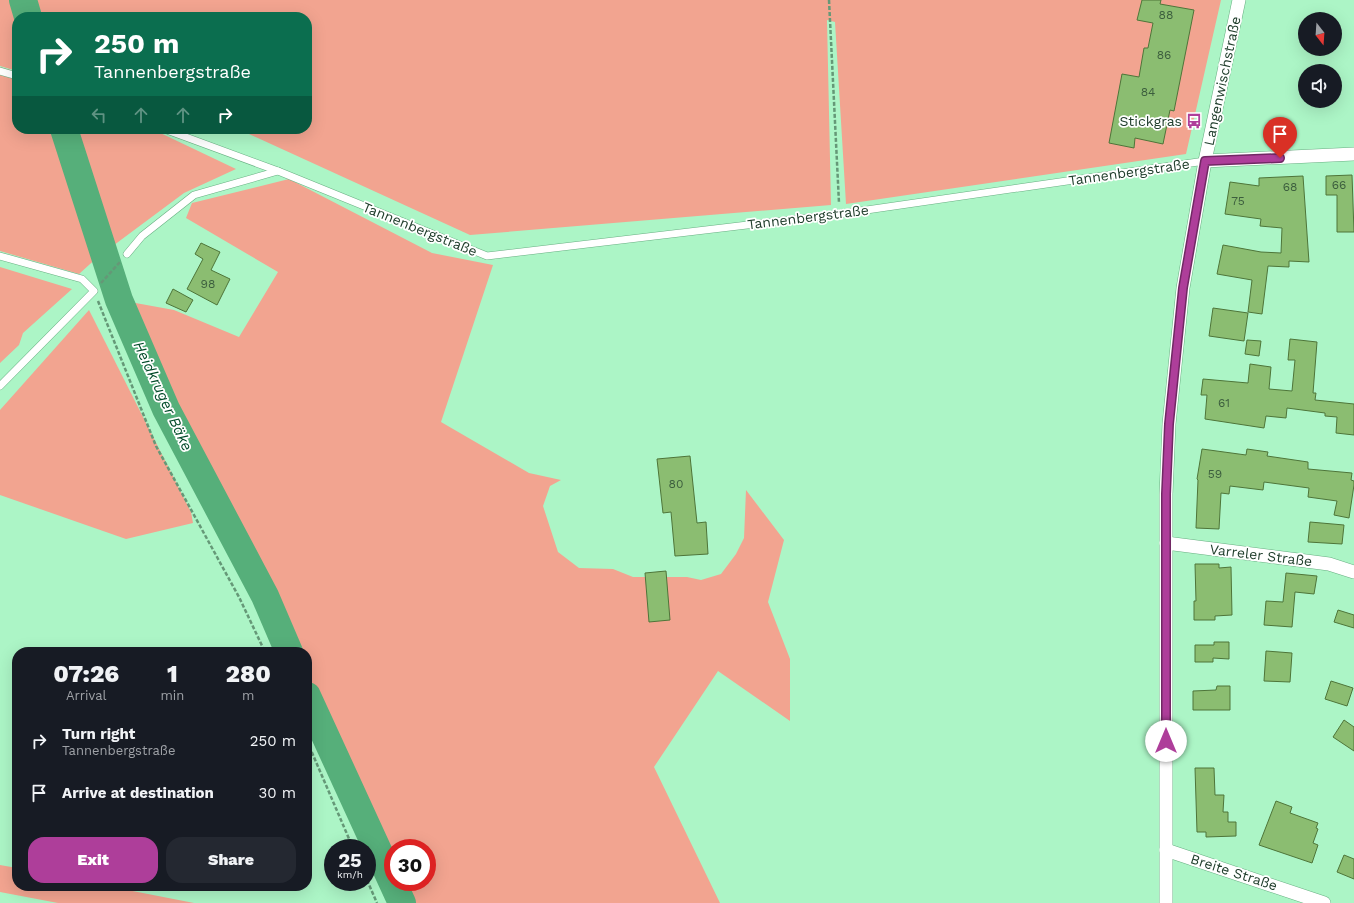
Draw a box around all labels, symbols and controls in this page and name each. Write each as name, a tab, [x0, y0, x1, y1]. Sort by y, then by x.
house number: 88	[1159, 8, 1173, 22]
north arrow	[1298, 12, 1342, 56]
map controls	[1298, 12, 1342, 108]
street label: Langenwischstraße	[1200, 15, 1244, 147]
text: 250 m	[94, 27, 179, 60]
icon: right	[28, 28, 80, 80]
house number: 86	[1157, 48, 1171, 62]
text: Tannenbergstraße	[94, 61, 251, 82]
button: sound	[1298, 64, 1342, 108]
house number: 84	[1141, 85, 1155, 99]
icon: left	[88, 104, 110, 126]
icon: ahead	[130, 104, 152, 126]
icon: ahead	[172, 104, 194, 126]
icon: right	[214, 104, 236, 126]
bus stop icon: Stickgras	[1185, 112, 1203, 130]
place label: Stickgras	[1119, 113, 1182, 129]
pin	[1263, 117, 1297, 158]
icon: arrive	[1269, 123, 1291, 145]
street label: Tannenbergstraße	[1067, 156, 1191, 188]
house number: 66	[1332, 178, 1346, 192]
house number: 68	[1283, 180, 1297, 194]
house number: 75	[1231, 194, 1245, 208]
street label: Tannenbergstraße	[360, 199, 480, 259]
street label: Tannenbergstraße	[746, 202, 870, 232]
house number: 98	[201, 277, 215, 291]
water label: Heidkruger Bäke	[130, 338, 196, 454]
house number: 61	[1218, 396, 1230, 410]
house number: 59	[1208, 467, 1222, 481]
house number: 80	[669, 477, 683, 491]
street label: Varreler Straße	[1209, 541, 1313, 569]
text: 07:26	[53, 660, 119, 688]
text: 1	[167, 660, 178, 688]
text: 280	[226, 660, 271, 688]
text: Arrival	[66, 688, 107, 703]
text: min	[160, 688, 184, 703]
text: m	[242, 688, 254, 703]
position arrow	[1145, 720, 1187, 762]
text: Turn right	[62, 725, 135, 743]
icon: right	[28, 730, 50, 752]
text: 250 m	[250, 732, 296, 750]
text: Tannenbergstraße	[62, 743, 175, 758]
icon: arrive	[28, 782, 50, 804]
text: Arrive at destination	[62, 784, 214, 802]
text: 30 m	[259, 784, 296, 802]
button: Exit	[28, 837, 158, 883]
button: Share	[166, 837, 296, 883]
speed limit sign: 30	[384, 839, 436, 891]
text: 25	[338, 848, 362, 872]
street label: Breite Straße	[1189, 850, 1279, 894]
text: km/h	[337, 869, 363, 880]

